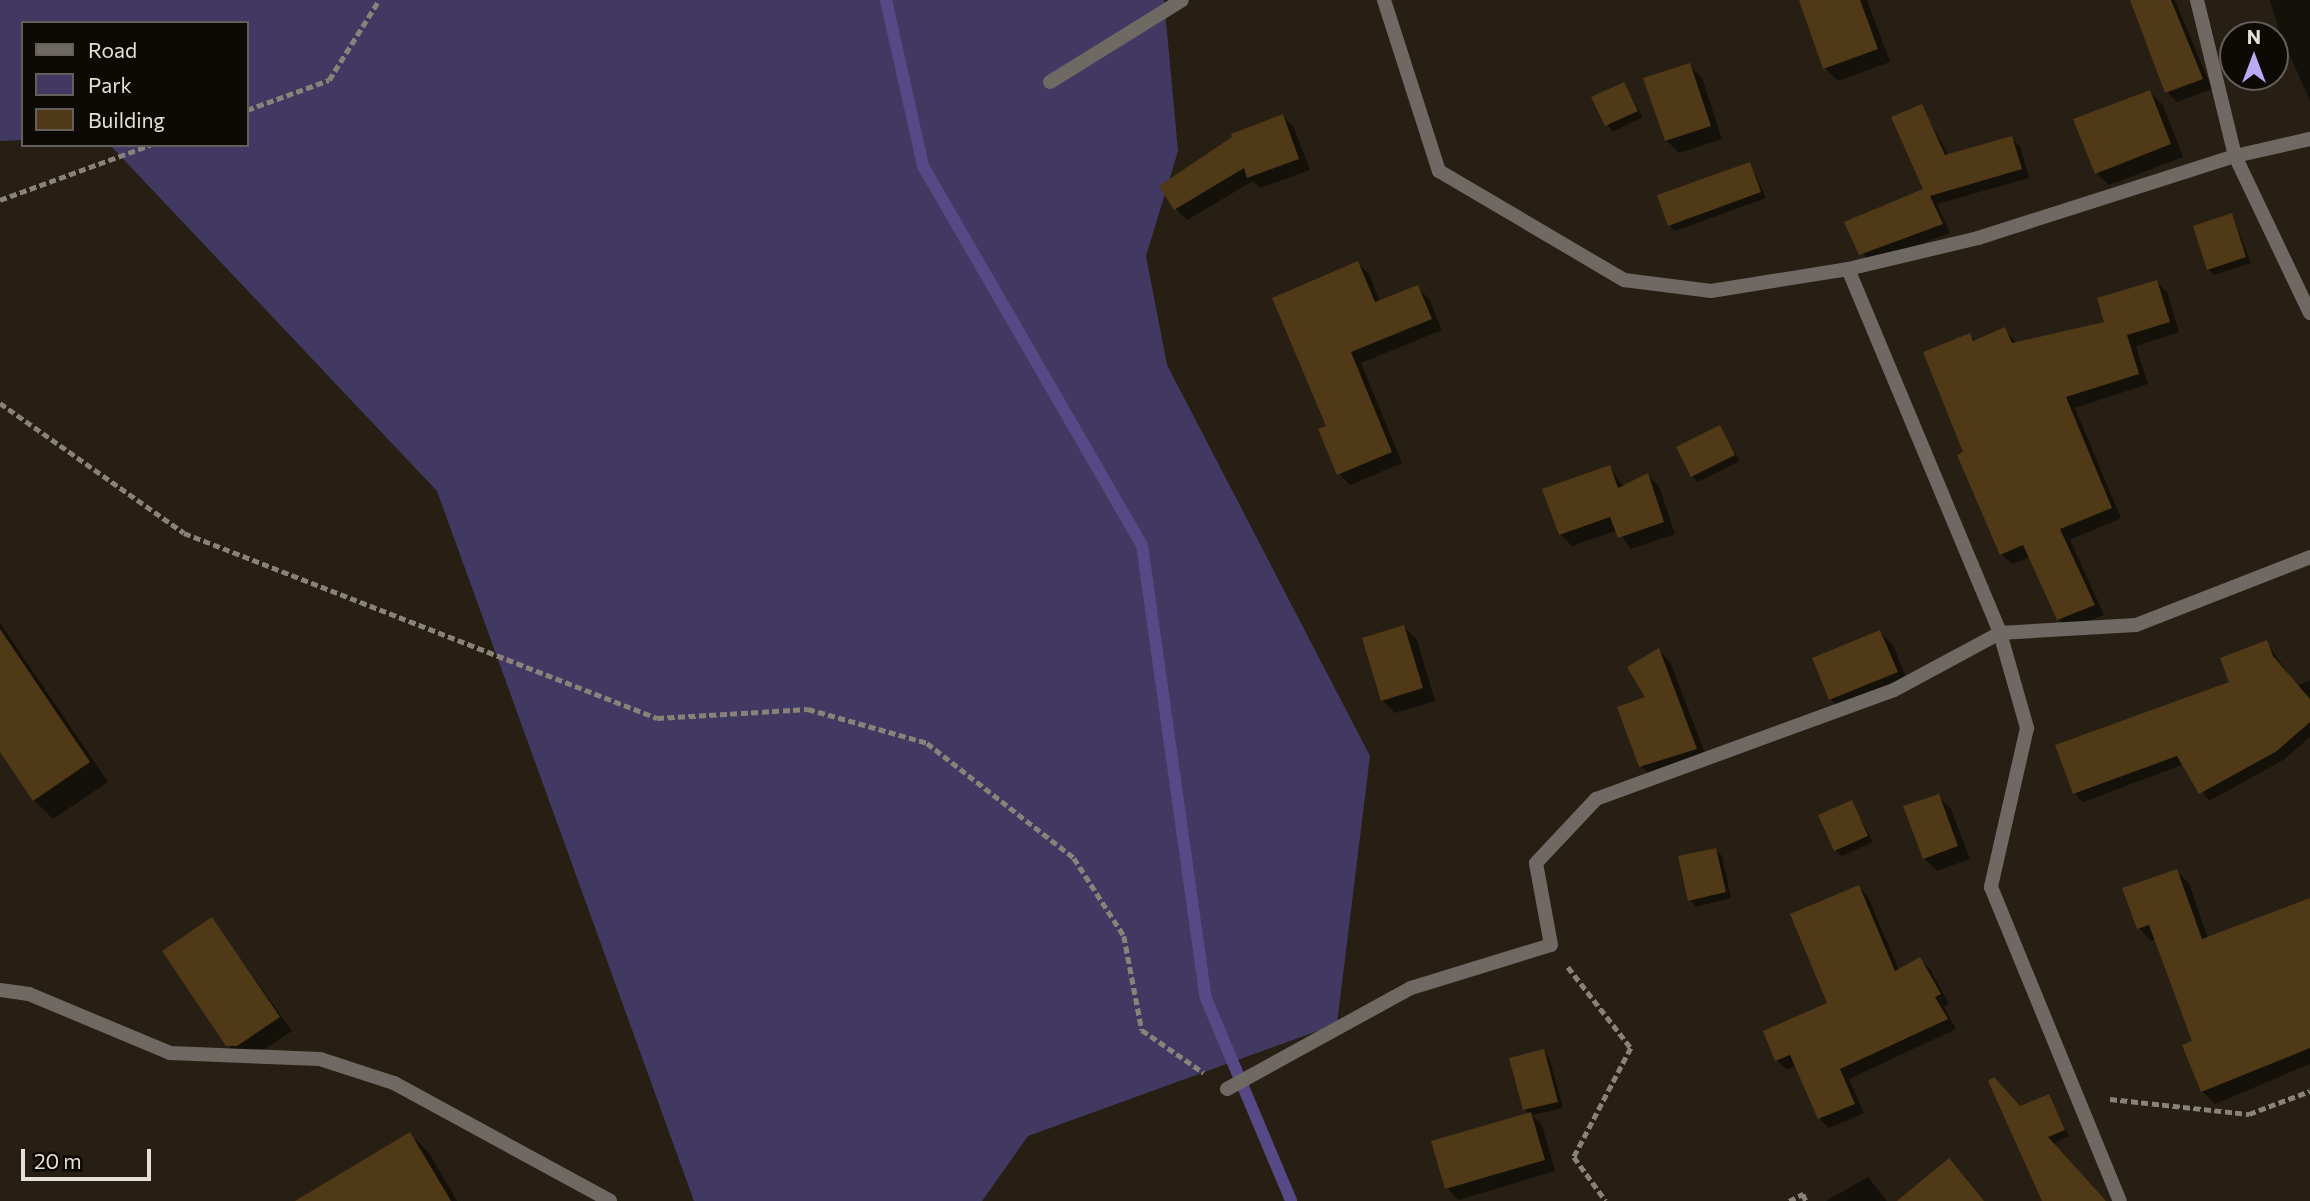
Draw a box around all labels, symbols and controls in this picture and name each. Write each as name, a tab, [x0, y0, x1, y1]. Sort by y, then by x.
legend	[21, 21, 248, 147]
north arrow	[2219, 21, 2289, 91]
text: N	[2247, 25, 2261, 48]
text: Road	[88, 37, 137, 62]
text: Park	[88, 72, 132, 97]
text: Building	[88, 107, 165, 132]
scale bar	[24, 1134, 154, 1178]
text: 20 m	[34, 1148, 82, 1173]

